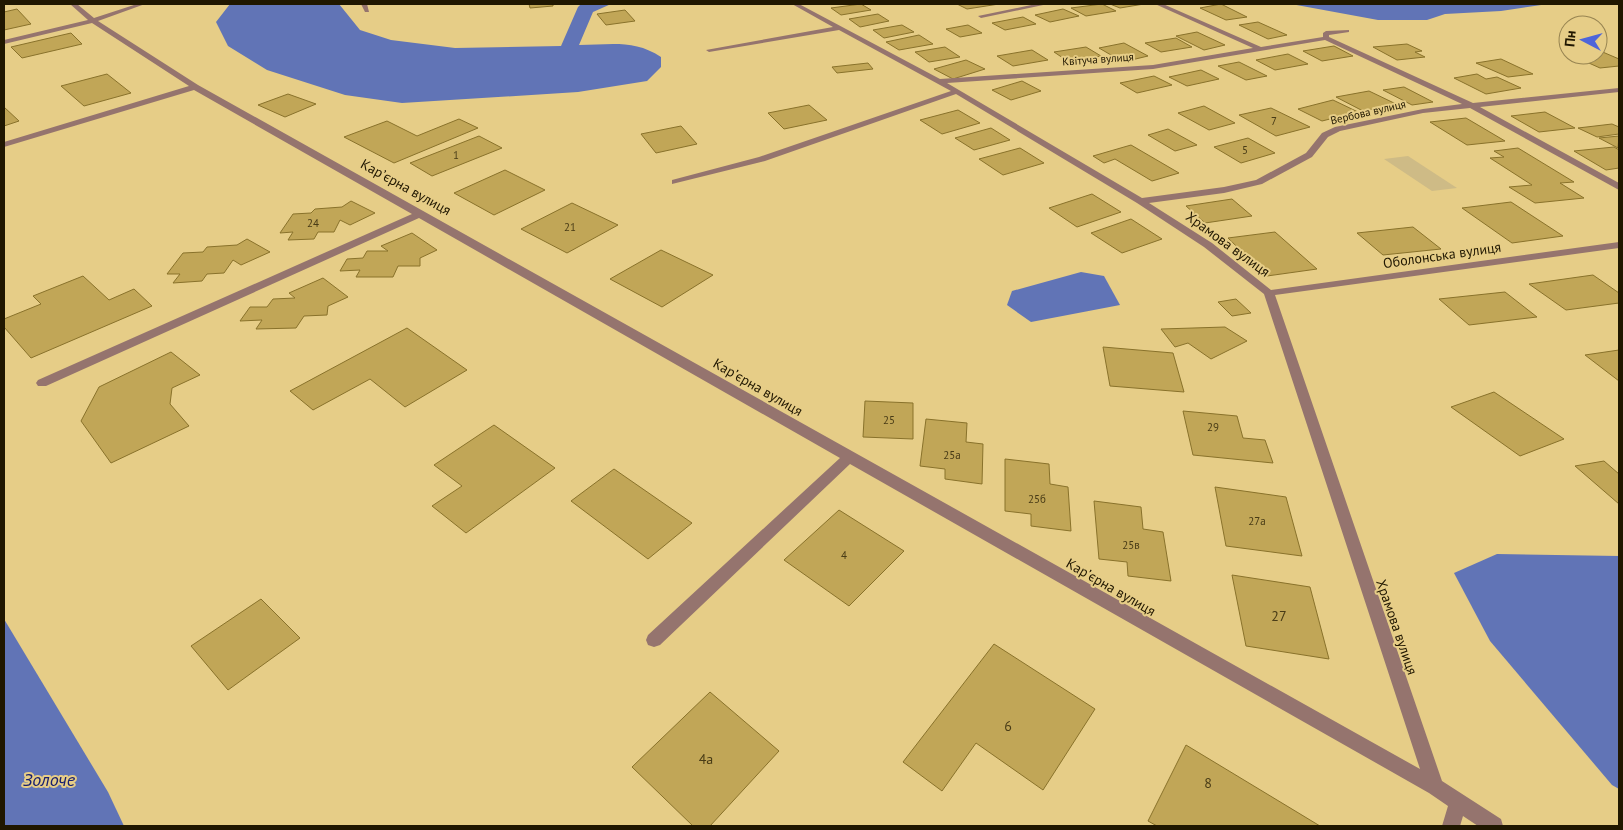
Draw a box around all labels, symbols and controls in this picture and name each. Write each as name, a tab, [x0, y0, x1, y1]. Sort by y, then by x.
north arrow	[1558, 15, 1608, 65]
text: Пн	[1560, 30, 1580, 48]
street label: Квітуча вулиця	[1062, 50, 1134, 68]
street label: Вербова вулиця	[1329, 97, 1407, 127]
house number: 7	[1271, 114, 1277, 128]
house number: 5	[1242, 143, 1248, 157]
house number: 1	[453, 148, 459, 162]
street label: Карʼєрна вулиця	[358, 155, 454, 219]
street label: Храмова вулиця	[1182, 207, 1274, 281]
house number: 24	[307, 216, 319, 230]
house number: 21	[564, 220, 576, 234]
street label: Оболонська вулиця	[1382, 238, 1502, 272]
street label: Карʼєрна вулиця	[710, 354, 806, 420]
house number: 25	[883, 413, 895, 427]
house number: 29	[1207, 420, 1219, 434]
house number: 25а	[943, 448, 961, 462]
house number: 25б	[1028, 492, 1046, 506]
house number: 27а	[1248, 514, 1266, 528]
house number: 25в	[1122, 538, 1140, 552]
house number: 4	[841, 548, 847, 562]
street label: Карʼєрна вулиця	[1063, 554, 1159, 620]
street label: Храмова вулиця	[1372, 577, 1422, 677]
house number: 27	[1271, 607, 1287, 625]
house number: 6	[1004, 717, 1012, 735]
house number: 4а	[699, 750, 713, 768]
water label: Золоче	[23, 768, 76, 791]
house number: 8	[1204, 774, 1212, 792]

